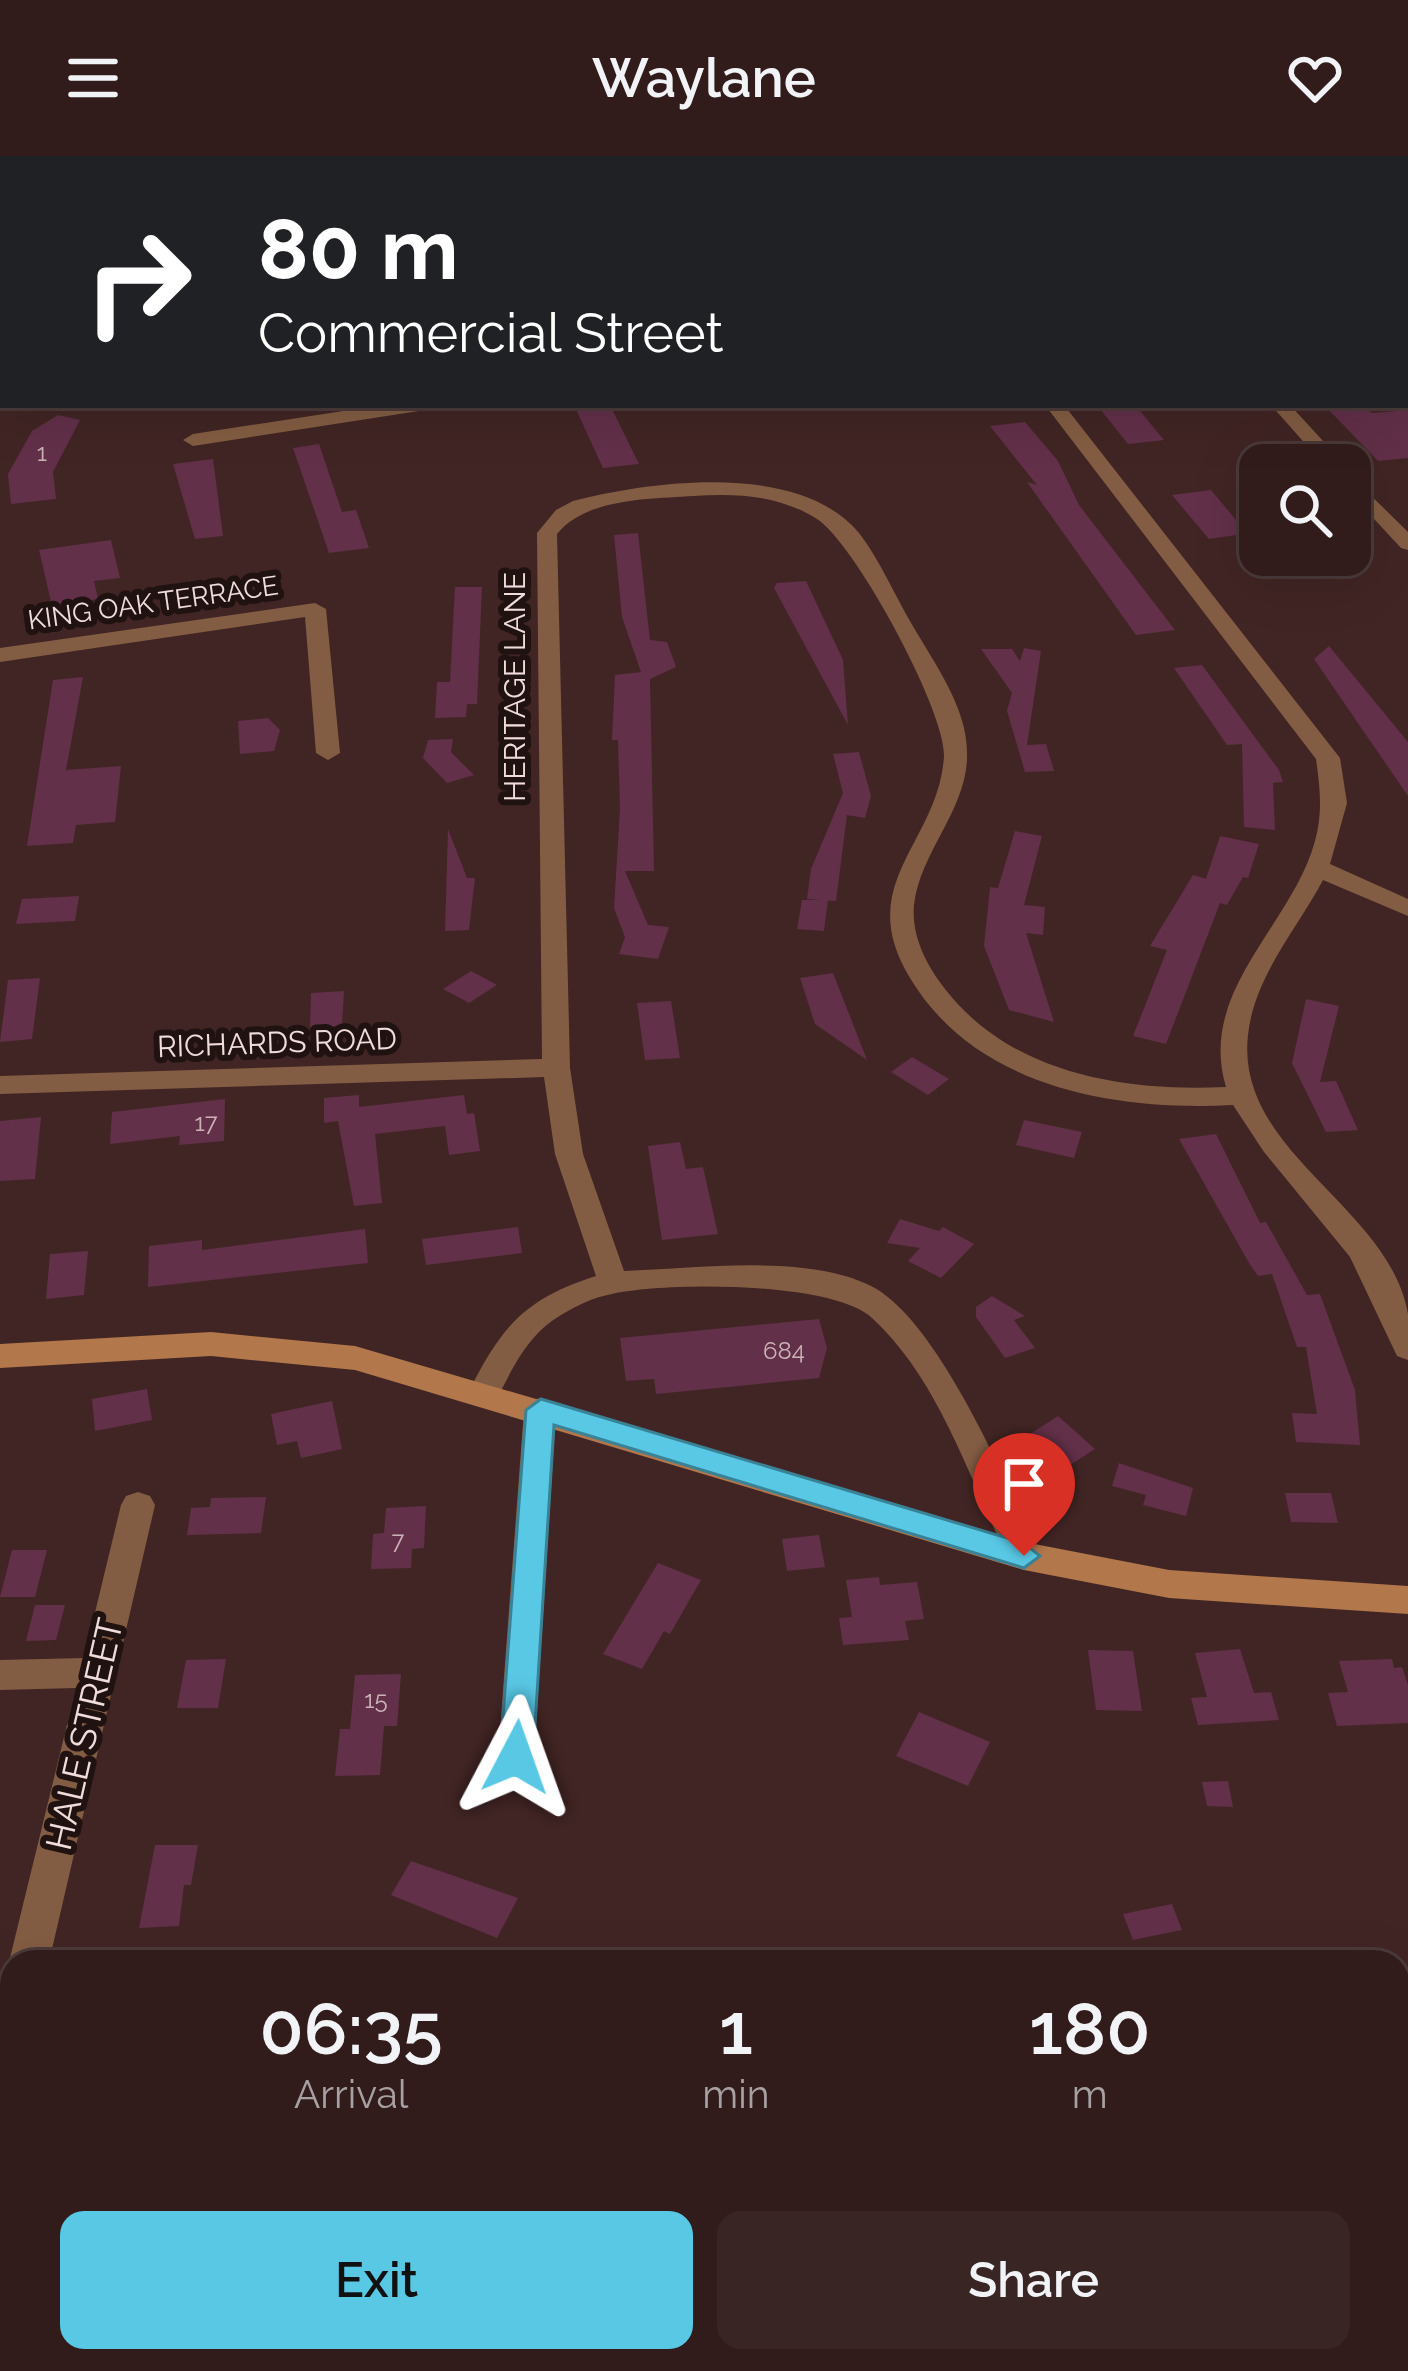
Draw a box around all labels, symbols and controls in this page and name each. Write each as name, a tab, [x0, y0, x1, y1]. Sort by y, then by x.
icon: menu	[60, 45, 126, 111]
icon: heart	[1282, 45, 1348, 111]
text: Waylane	[592, 46, 816, 110]
text: 80 m	[258, 200, 459, 299]
icon: right	[60, 204, 216, 360]
text: Commercial Street	[258, 301, 724, 365]
house number: 1	[37, 438, 47, 467]
map controls	[1239, 444, 1371, 576]
button: search	[1239, 444, 1371, 576]
street label: KING OAK TERRACE	[26, 570, 280, 635]
street label: HERITAGE LANE	[497, 572, 532, 802]
street label: RICHARDS ROAD	[156, 1021, 398, 1064]
house number: 17	[195, 1108, 218, 1137]
house number: 684	[763, 1336, 805, 1365]
pin	[973, 1433, 1075, 1556]
icon: arrive	[991, 1451, 1057, 1517]
house number: 7	[392, 1526, 405, 1555]
street label: HALE STREET	[37, 1614, 131, 1854]
house number: 15	[364, 1685, 388, 1714]
position arrow	[453, 1694, 579, 1820]
text: 06:35	[260, 1986, 443, 2071]
text: 1	[719, 1986, 753, 2071]
text: 180	[1029, 1986, 1150, 2071]
text: Arrival	[294, 2071, 408, 2117]
text: min	[702, 2071, 769, 2117]
text: m	[1072, 2071, 1108, 2117]
button: Exit	[60, 2211, 693, 2349]
button: Share	[717, 2211, 1350, 2349]

